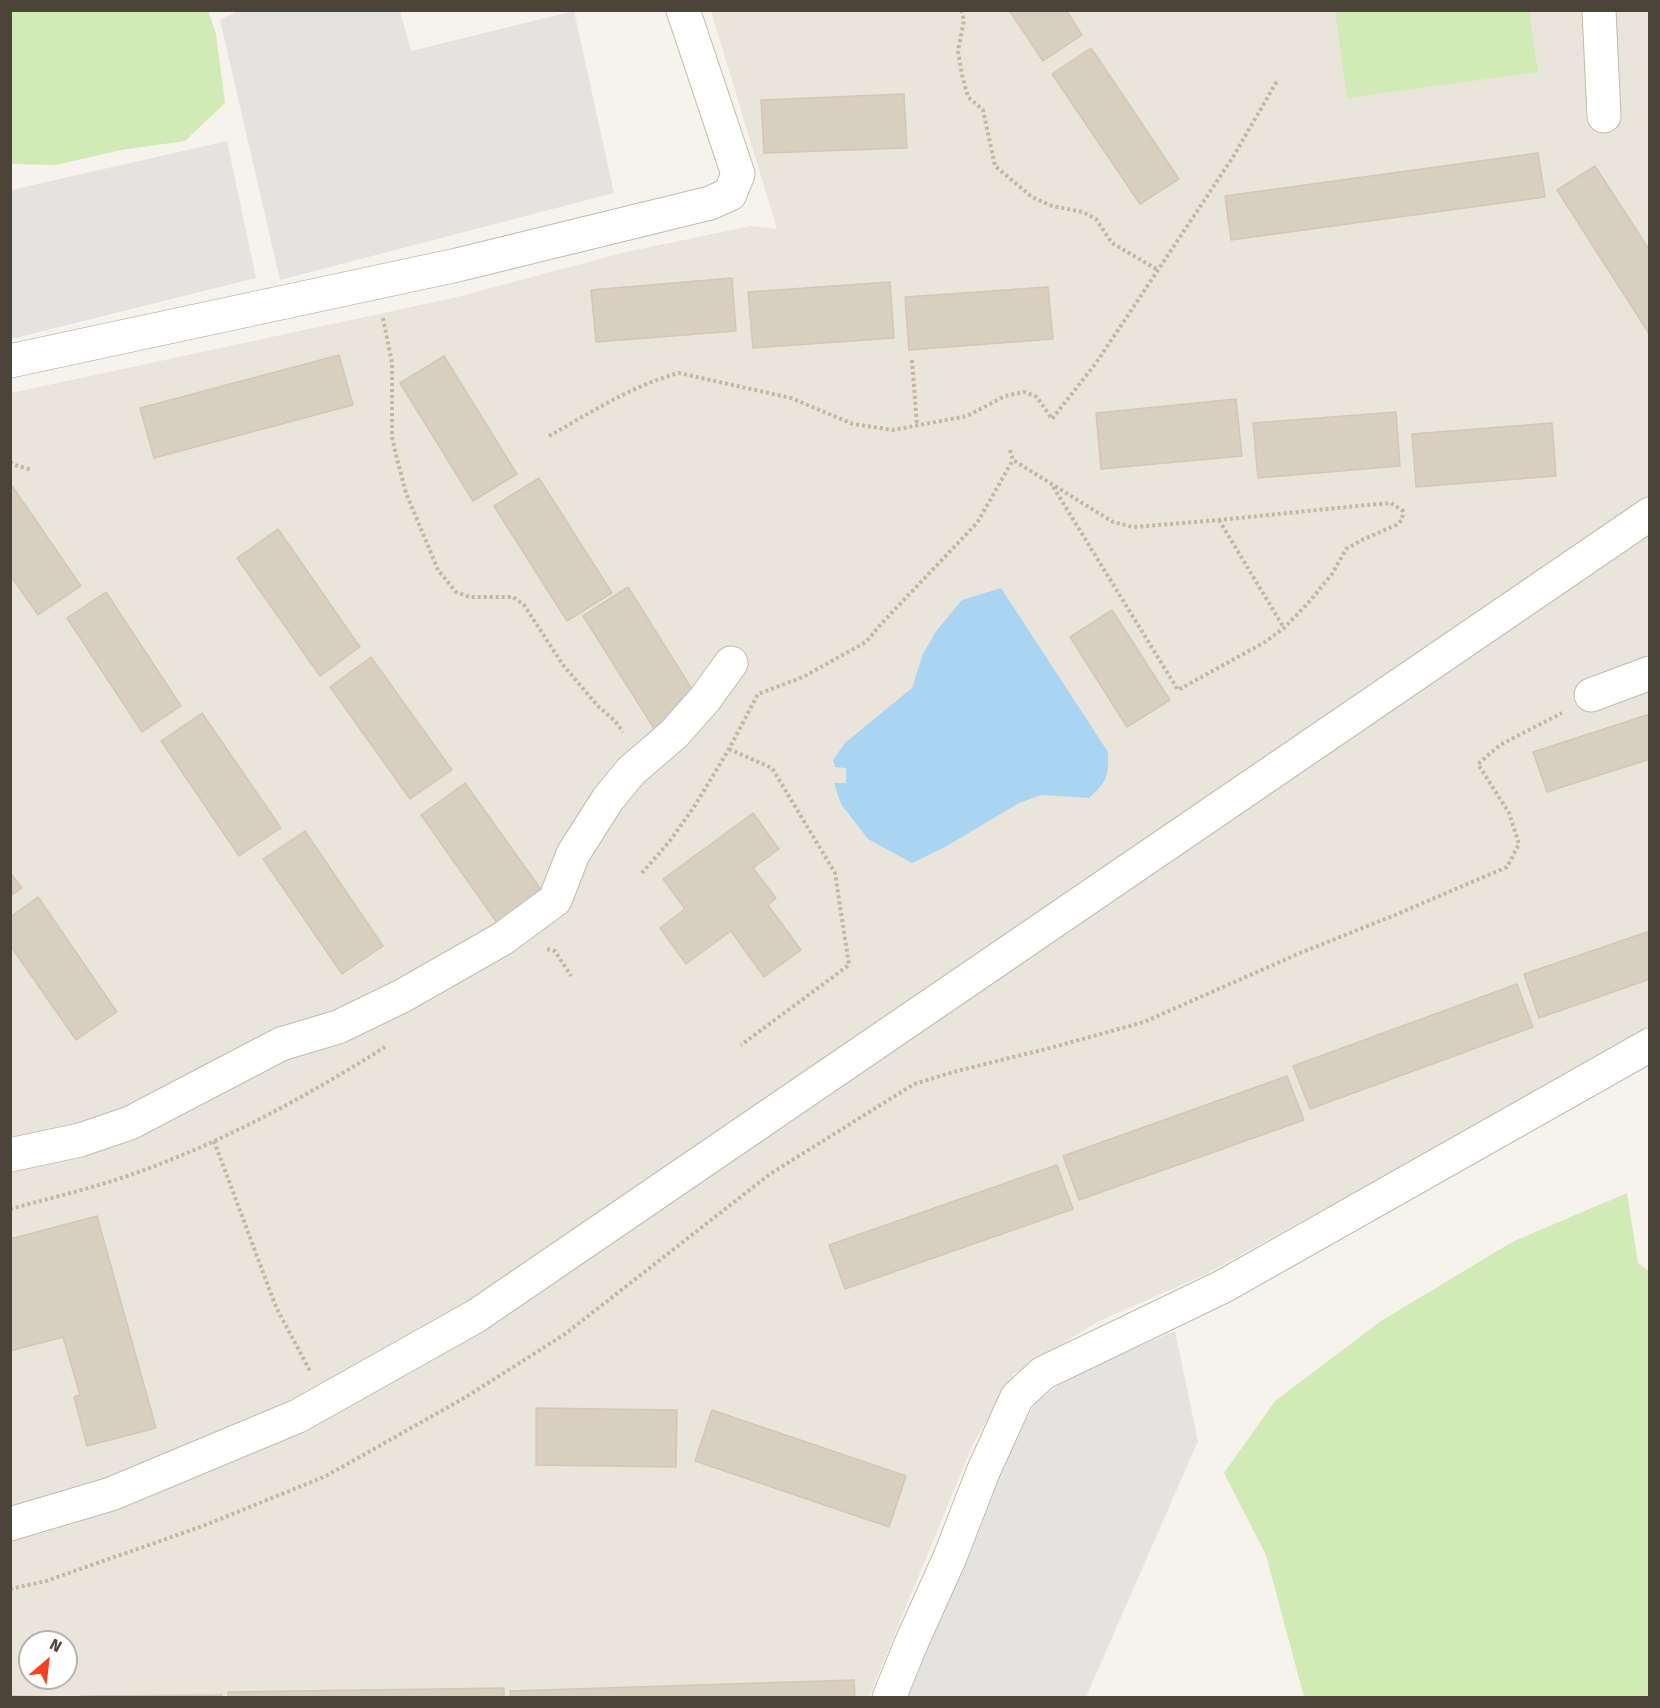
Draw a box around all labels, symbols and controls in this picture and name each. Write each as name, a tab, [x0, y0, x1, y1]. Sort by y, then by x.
north arrow	[18, 1630, 78, 1690]
text: N	[47, 1635, 65, 1656]

